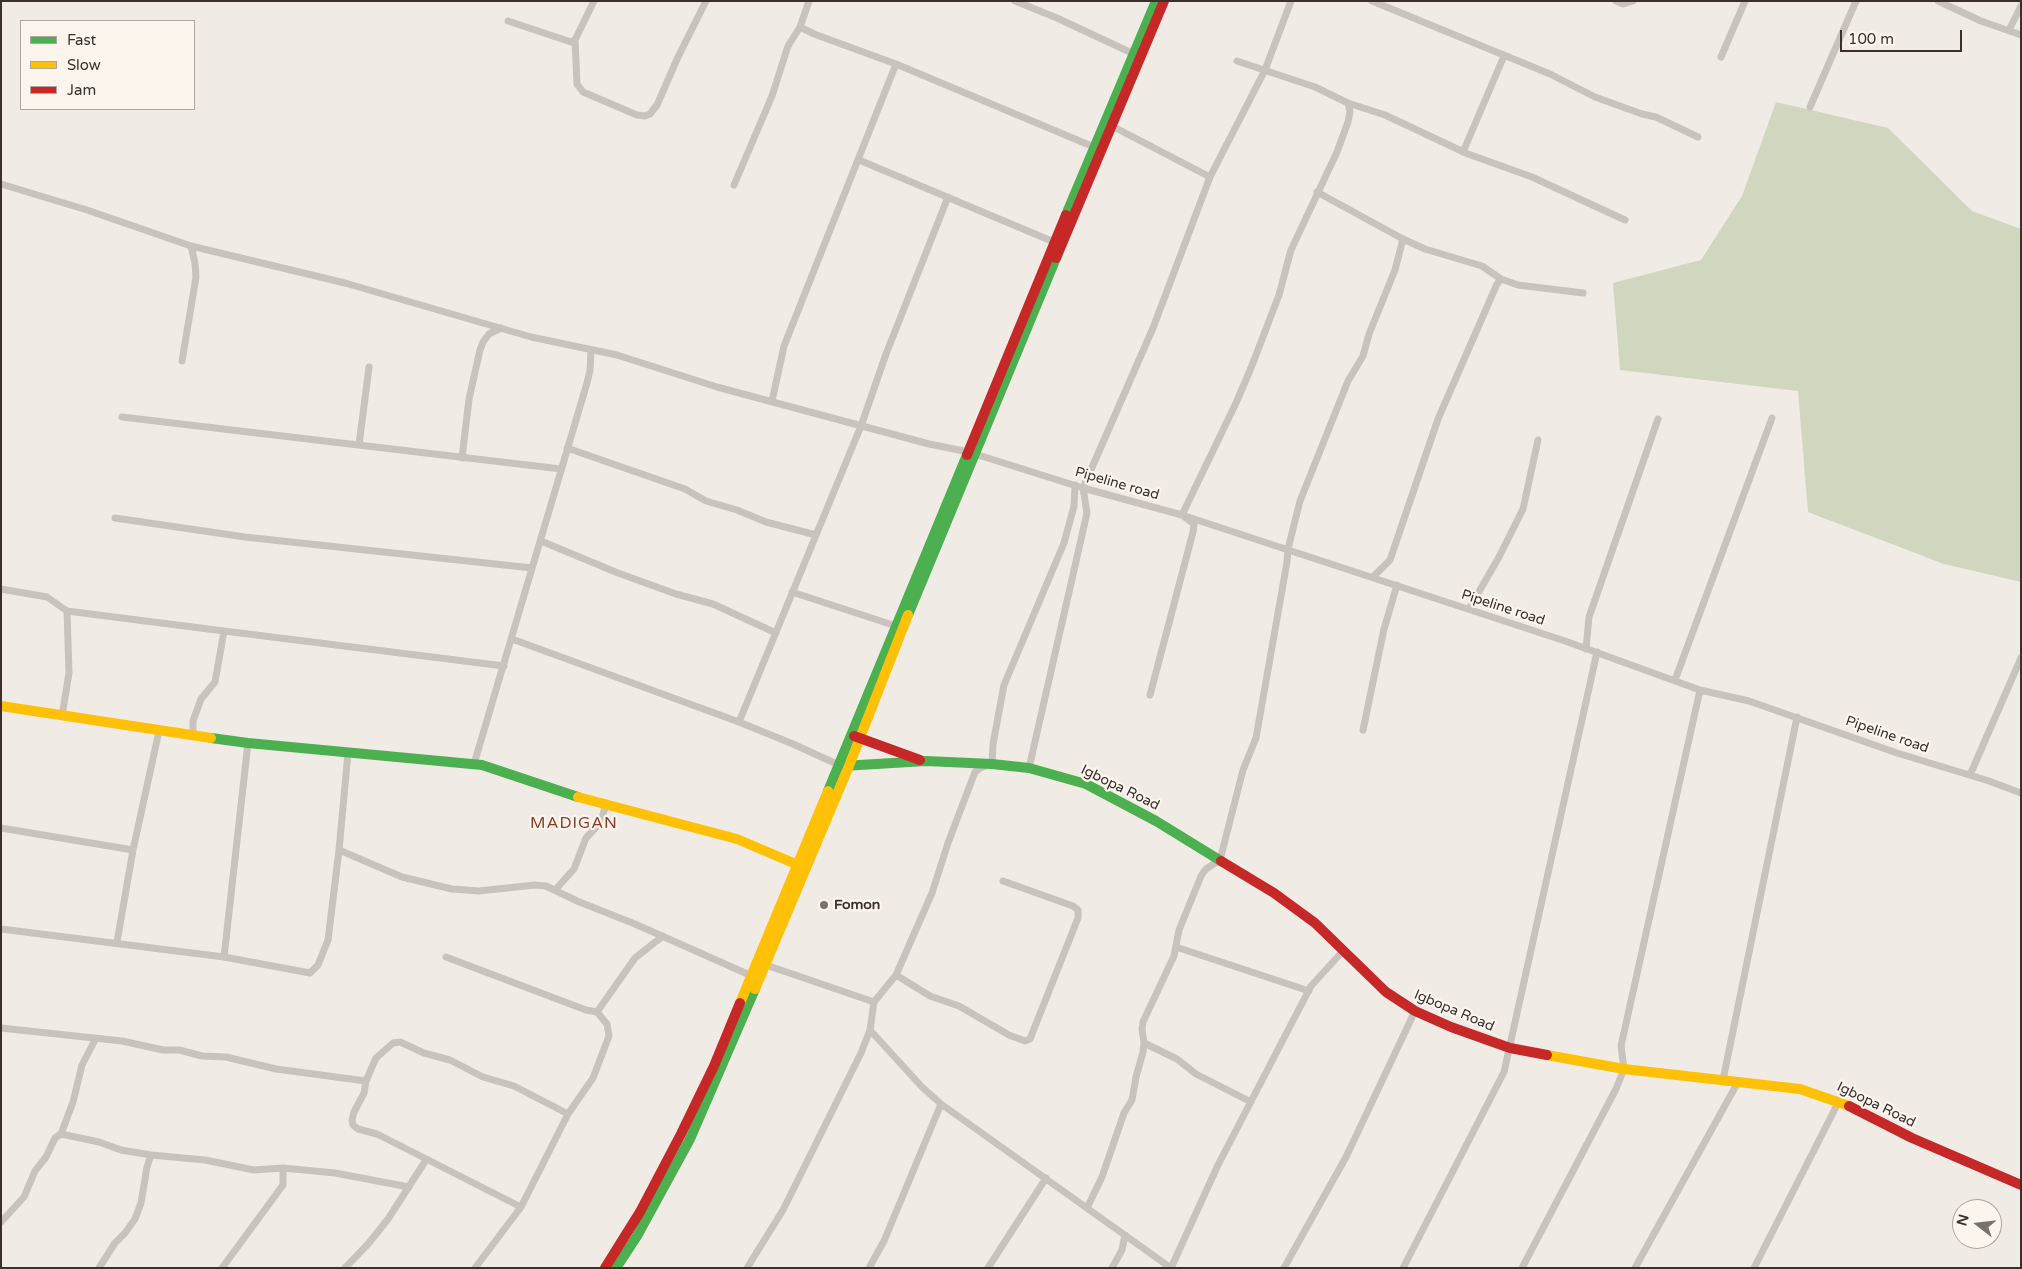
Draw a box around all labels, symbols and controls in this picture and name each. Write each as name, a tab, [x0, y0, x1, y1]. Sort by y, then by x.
legend	[20, 20, 195, 110]
scale bar	[1842, 20, 1964, 52]
text: 100 m	[1848, 30, 1894, 48]
text: Fast	[67, 31, 96, 49]
text: Slow	[67, 56, 101, 74]
text: Jam	[67, 81, 96, 99]
street label: Pipeline road	[1073, 464, 1161, 504]
street label: Pipeline road	[1459, 587, 1547, 629]
street label: Pipeline road	[1843, 713, 1931, 757]
street label: Igbopa Road	[1078, 762, 1162, 814]
district label: MADIGAN	[529, 814, 619, 834]
place label: Fomon	[834, 897, 880, 913]
marker: Fomon	[818, 899, 830, 911]
street label: Igbopa Road	[1411, 987, 1497, 1035]
street label: Igbopa Road	[1834, 1079, 1918, 1131]
north arrow	[1952, 1199, 2002, 1249]
text: N	[1953, 1212, 1973, 1228]

